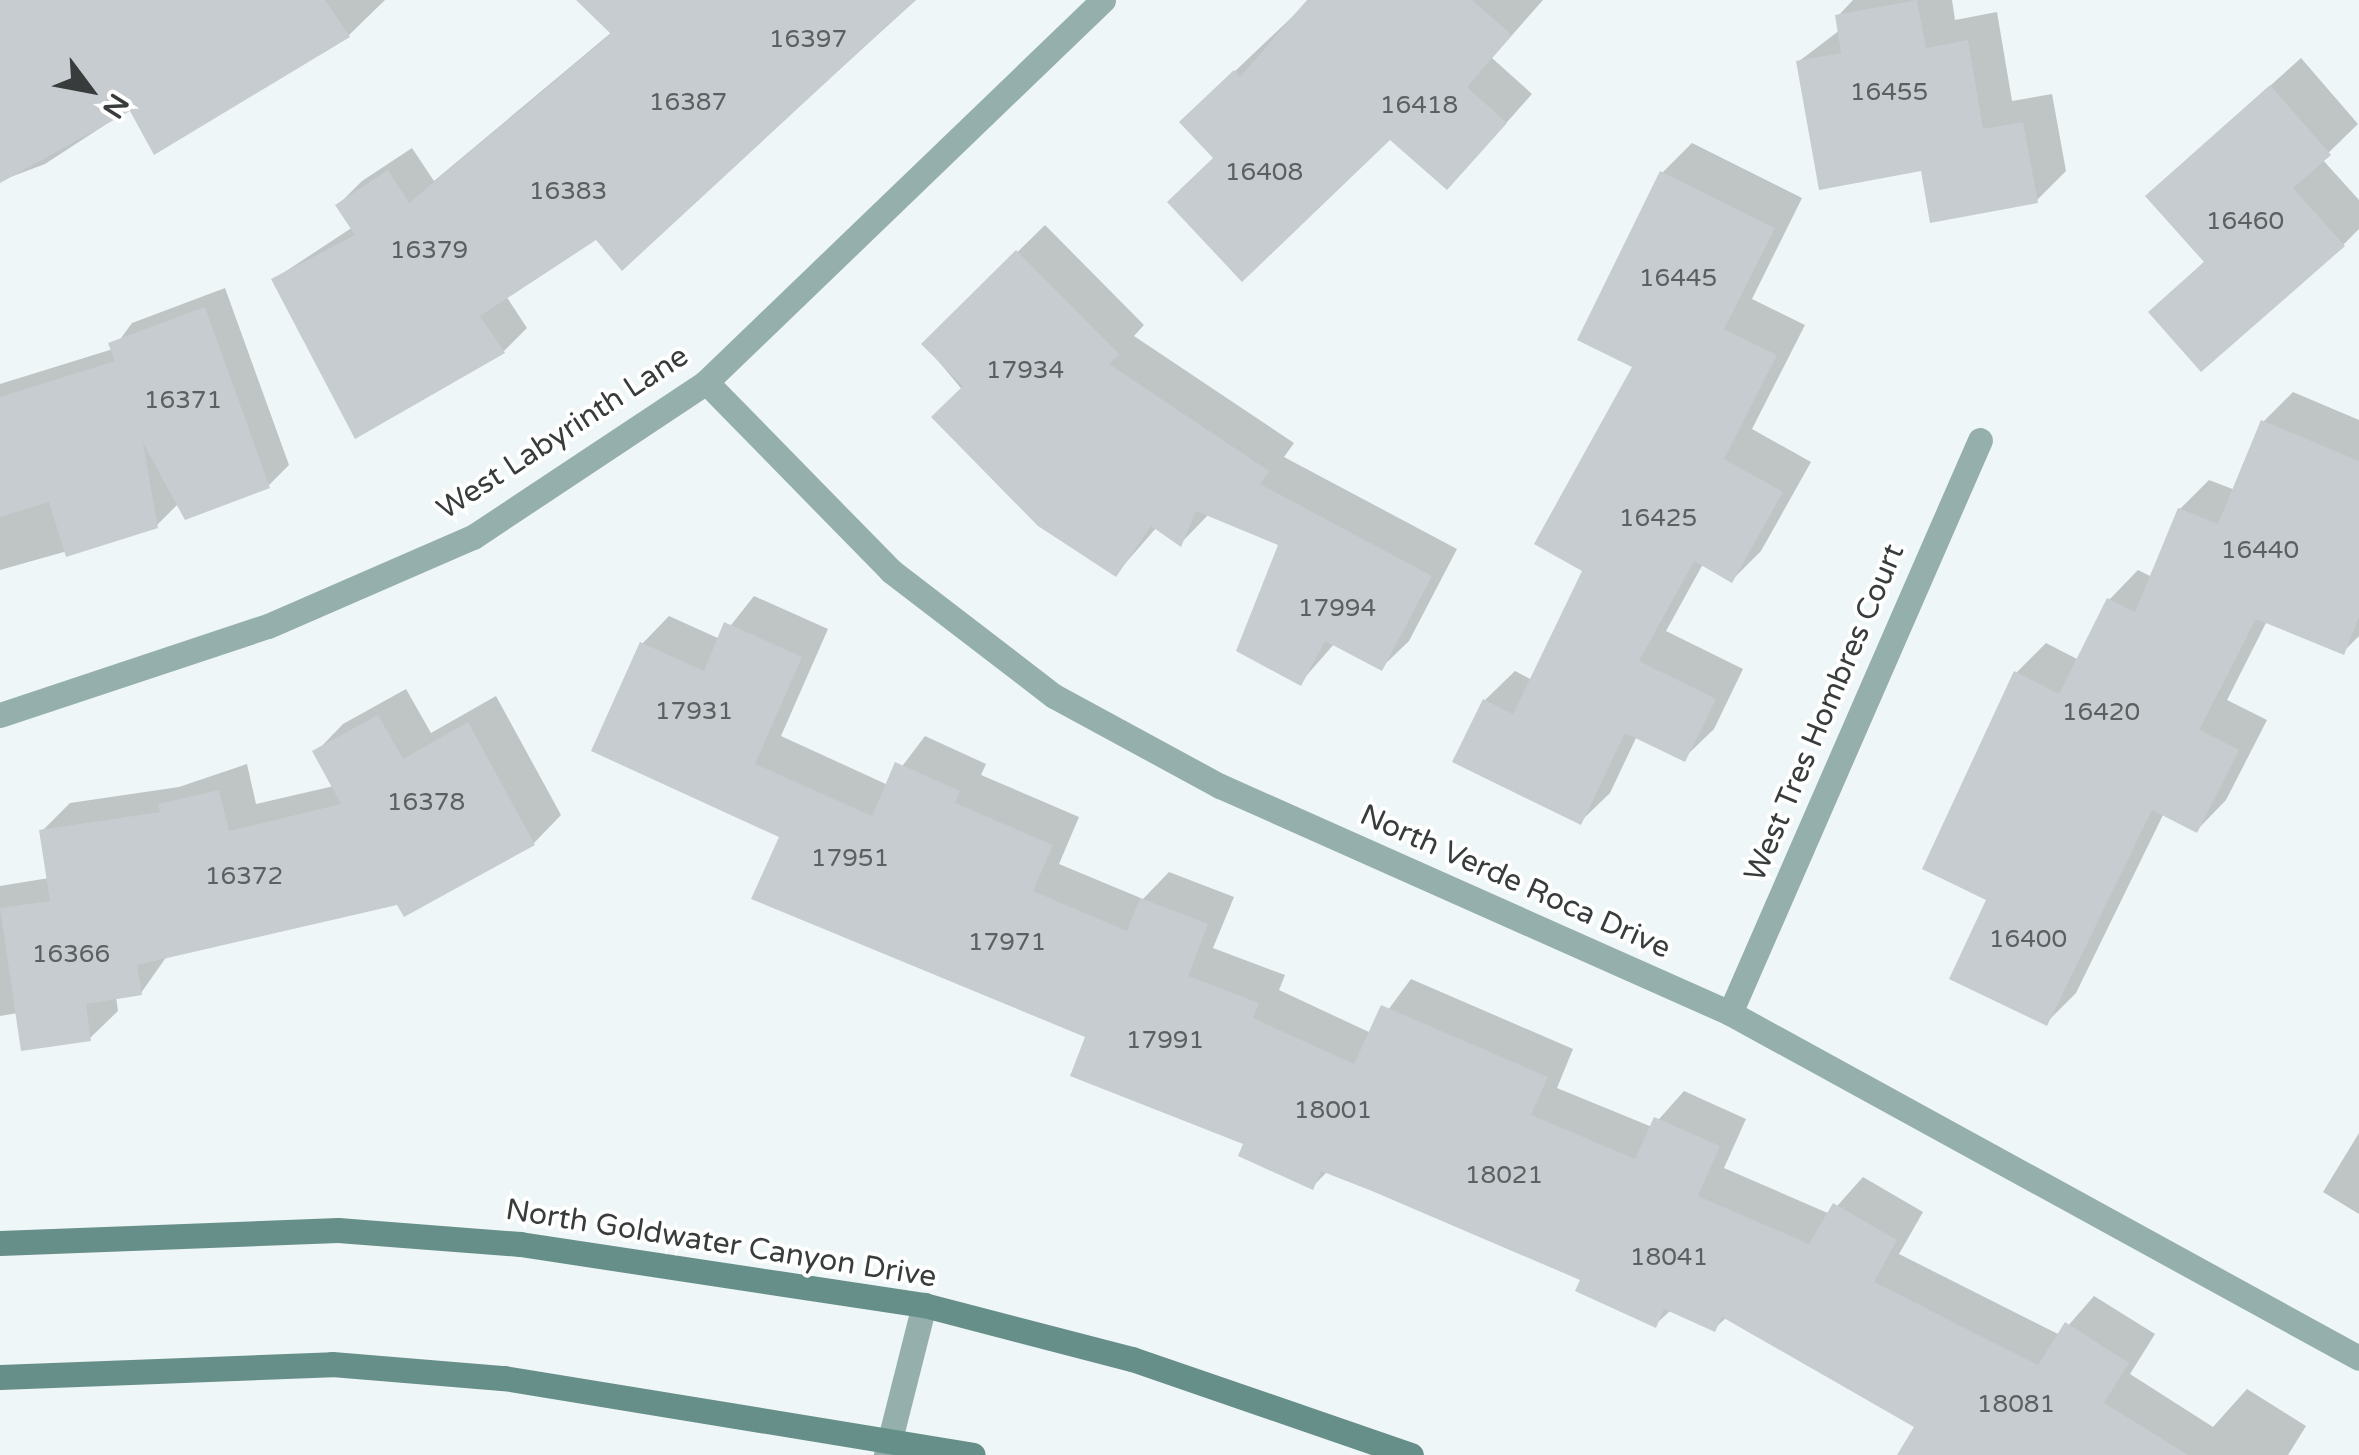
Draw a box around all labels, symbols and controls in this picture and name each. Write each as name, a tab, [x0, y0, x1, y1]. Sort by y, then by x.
house number: 16397	[769, 24, 847, 54]
north arrow	[40, 40, 140, 140]
house number: 16455	[1850, 77, 1928, 107]
text: N	[95, 87, 136, 124]
house number: 16387	[649, 87, 727, 117]
house number: 16418	[1380, 90, 1458, 120]
house number: 16408	[1225, 157, 1303, 187]
house number: 16383	[529, 176, 607, 206]
house number: 16460	[2206, 206, 2284, 236]
house number: 16379	[390, 235, 468, 265]
house number: 16445	[1639, 263, 1717, 293]
street label: West Labyrinth Lane	[431, 338, 695, 528]
house number: 17934	[986, 355, 1064, 385]
house number: 16371	[144, 385, 222, 415]
house number: 16425	[1619, 503, 1697, 533]
house number: 16440	[2221, 535, 2299, 565]
street label: West Tres Hombres Court	[1737, 539, 1913, 887]
house number: 17994	[1298, 593, 1376, 623]
house number: 17931	[655, 696, 733, 726]
house number: 16420	[2062, 697, 2140, 727]
house number: 16378	[387, 787, 465, 817]
street label: North Verde Roca Drive	[1354, 797, 1676, 967]
house number: 17951	[811, 843, 889, 873]
house number: 16372	[205, 861, 283, 891]
house number: 16400	[1989, 924, 2067, 954]
house number: 17971	[968, 927, 1046, 957]
house number: 16366	[32, 939, 110, 969]
house number: 17991	[1126, 1025, 1204, 1055]
house number: 18001	[1294, 1095, 1372, 1125]
house number: 18021	[1465, 1160, 1543, 1190]
street label: North Goldwater Canyon Drive	[503, 1192, 939, 1296]
house number: 18041	[1630, 1242, 1708, 1272]
house number: 18081	[1977, 1389, 2055, 1419]

